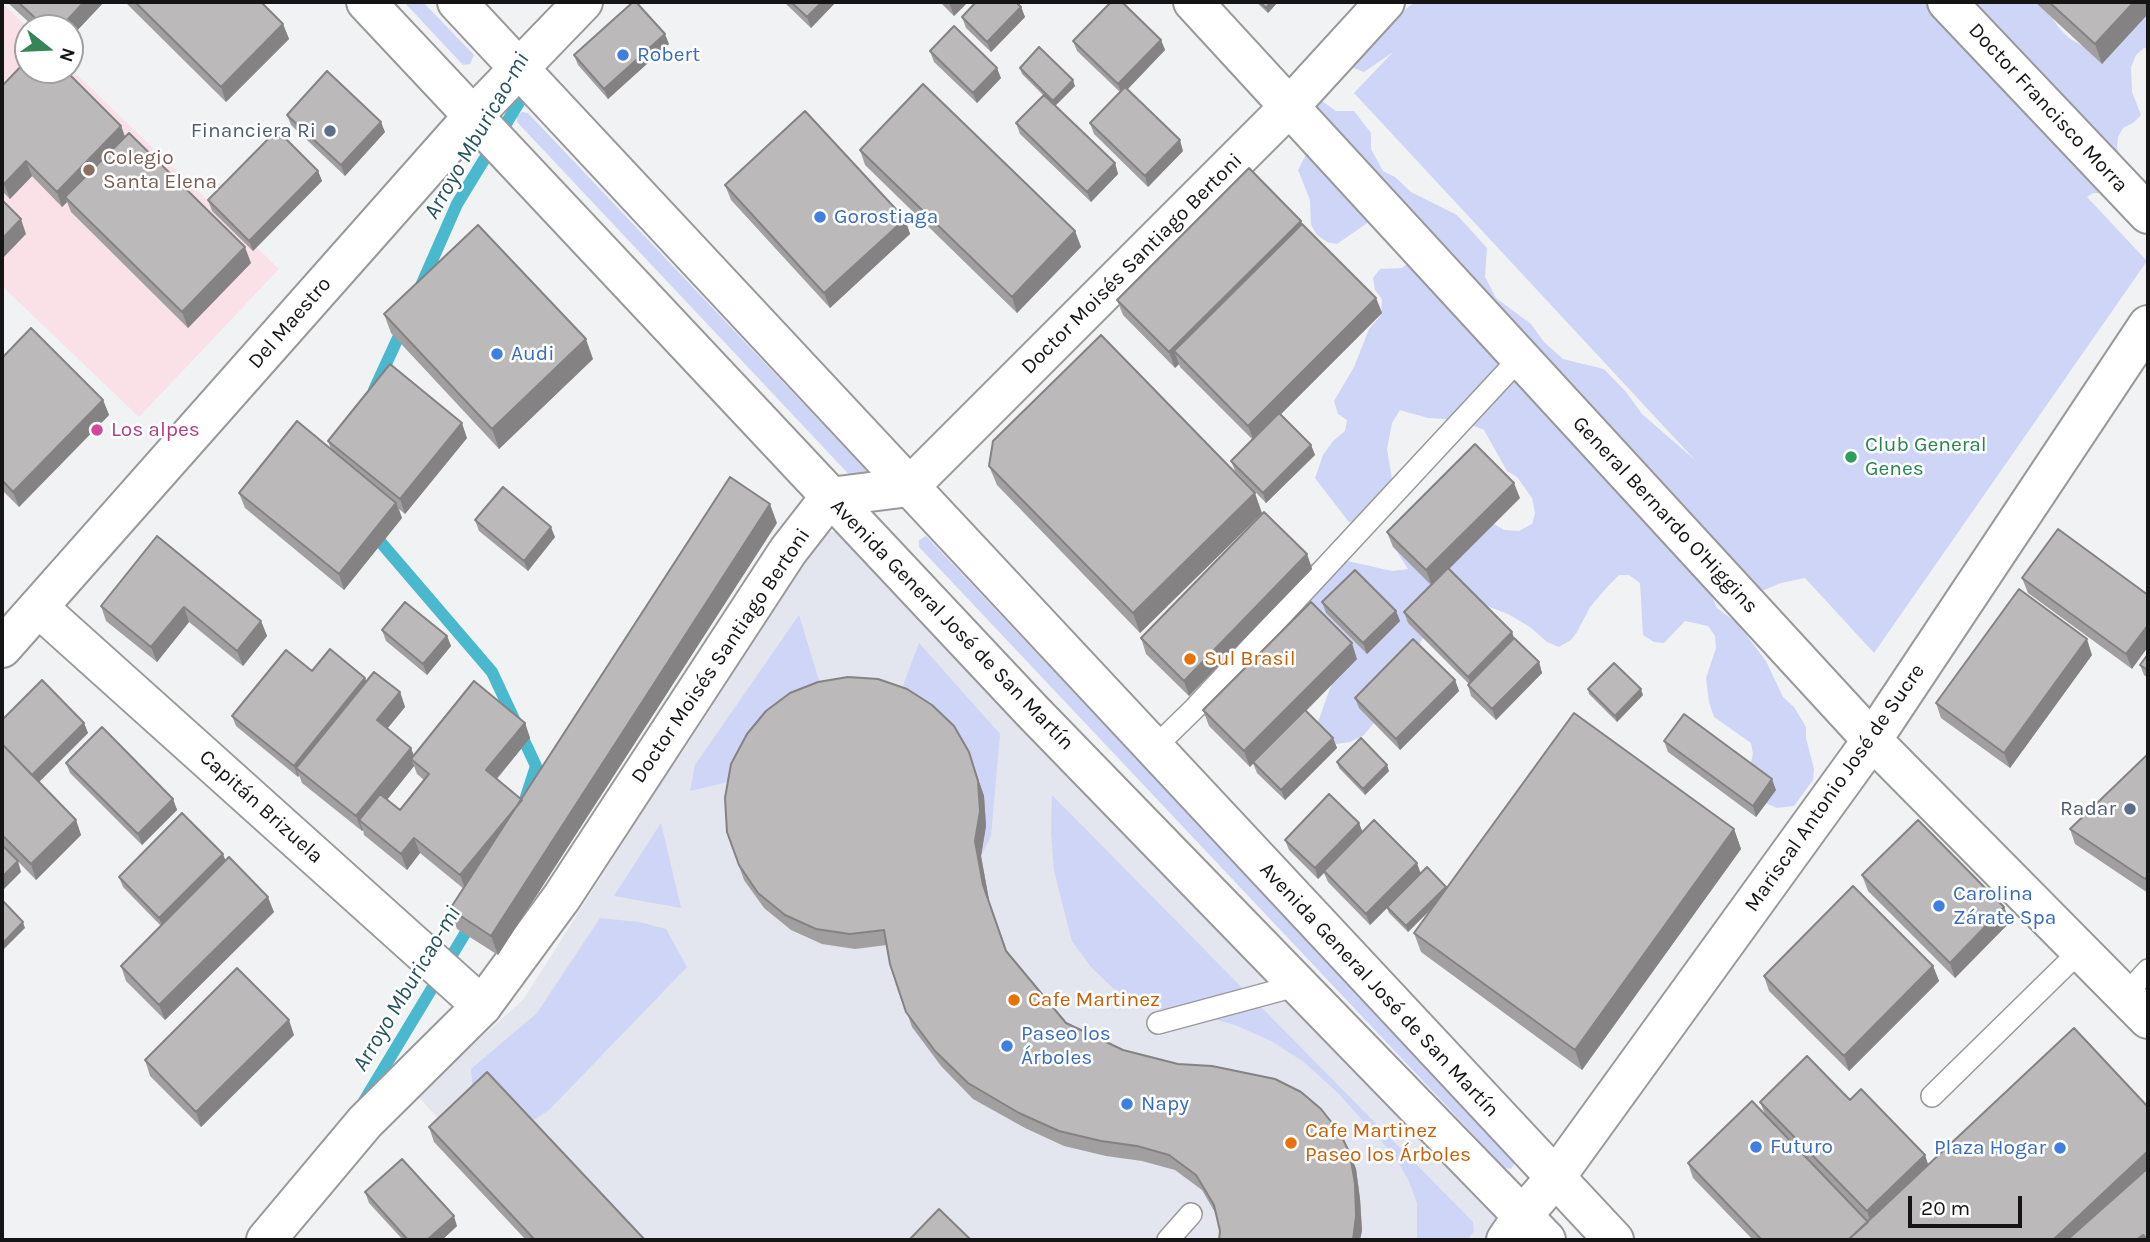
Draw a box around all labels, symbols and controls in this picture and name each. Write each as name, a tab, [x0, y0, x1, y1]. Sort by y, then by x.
north arrow	[14, 14, 84, 84]
street label: Doctor Francisco Morra	[1963, 18, 2133, 198]
place label: Robert	[637, 42, 700, 68]
text: N	[55, 45, 80, 65]
marker: Robert	[615, 47, 631, 63]
water label: Arroyo Mburicao-mi	[418, 48, 536, 224]
place label: Financiera Ri	[191, 118, 316, 144]
marker: Financiera Ri	[322, 123, 338, 139]
place label: Colegio Santa Elena	[103, 145, 217, 195]
street label: Doctor Moisés Santiago Bertoni	[1016, 148, 1248, 380]
marker: Colegio Santa Elena	[81, 162, 97, 178]
place label: Gorostiaga	[834, 204, 938, 230]
marker: Gorostiaga	[812, 209, 828, 225]
street label: Del Maestro	[243, 272, 337, 374]
place label: Audi	[511, 341, 554, 367]
marker: Audi	[489, 346, 505, 362]
street label: General Bernardo O'Higgins	[1567, 411, 1763, 619]
place label: Los alpes	[111, 417, 200, 443]
marker: Los alpes	[89, 422, 105, 438]
place label: Club General Genes	[1865, 432, 1987, 482]
marker: Club General Genes	[1843, 449, 1859, 465]
street label: Avenida General José de San Martín	[825, 494, 1079, 756]
street label: Doctor Moisés Santiago Bertoni	[626, 524, 816, 788]
place label: Sul Brasil	[1204, 646, 1296, 672]
marker: Sul Brasil	[1182, 651, 1198, 667]
street label: Mariscal Antonio José de Sucre	[1740, 659, 1930, 917]
street label: Capitán Brizuela	[194, 745, 328, 869]
place label: Radar	[2060, 796, 2116, 822]
marker: Radar	[2122, 801, 2138, 817]
street label: Avenida General José de San Martín	[1254, 857, 1504, 1123]
place label: Carolina Zárate Spa	[1953, 881, 2056, 931]
marker: Carolina Zárate Spa	[1931, 898, 1947, 914]
water label: Arroyo Mburicao-mi	[347, 901, 467, 1077]
place label: Cafe Martinez	[1028, 987, 1160, 1013]
marker: Cafe Martinez	[1006, 992, 1022, 1008]
place label: Paseo los Árboles	[1021, 1021, 1111, 1071]
marker: Paseo los Árboles	[999, 1038, 1015, 1054]
place label: Napy	[1141, 1091, 1189, 1117]
marker: Napy	[1119, 1096, 1135, 1112]
place label: Cafe Martinez Paseo los Árboles	[1305, 1118, 1471, 1168]
place label: Futuro	[1770, 1134, 1833, 1160]
marker: Cafe Martinez Paseo los Árboles	[1283, 1135, 1299, 1151]
place label: Plaza Hogar	[1934, 1135, 2046, 1161]
marker: Futuro	[1748, 1139, 1764, 1155]
marker: Plaza Hogar	[2052, 1140, 2068, 1156]
scale bar	[1912, 1182, 2026, 1226]
text: 20 m	[1921, 1196, 1970, 1220]

